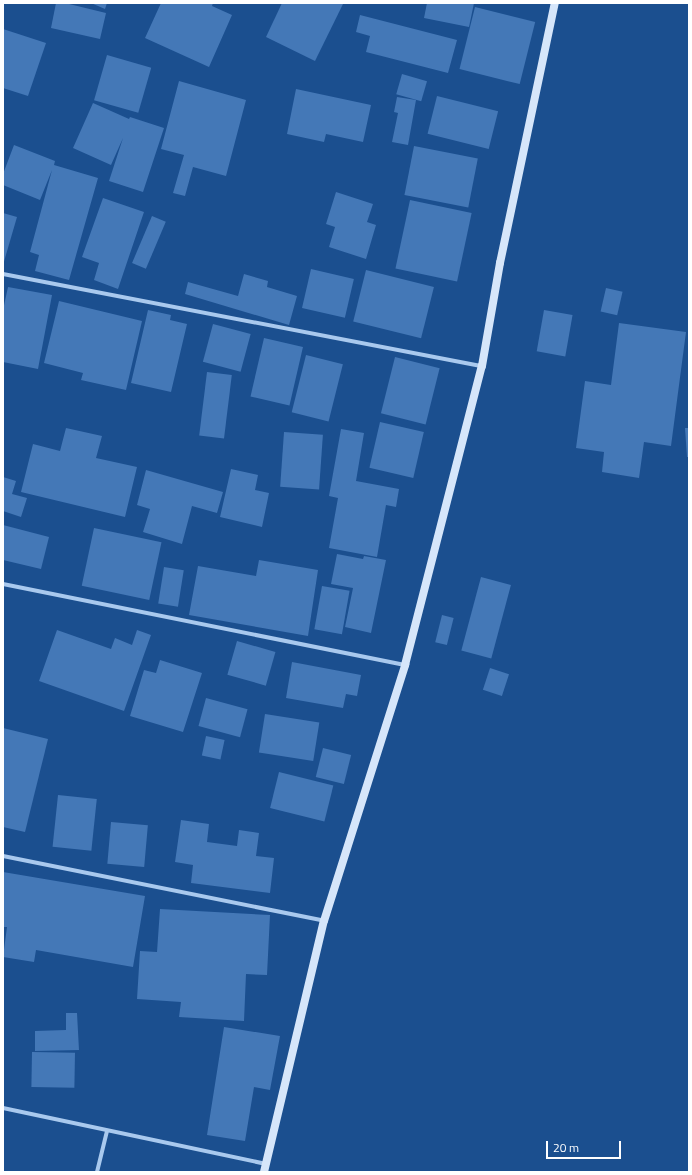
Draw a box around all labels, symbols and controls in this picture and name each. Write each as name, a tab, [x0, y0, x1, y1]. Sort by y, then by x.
scale bar	[548, 1133, 623, 1159]
text: 20 m	[553, 1138, 579, 1157]

